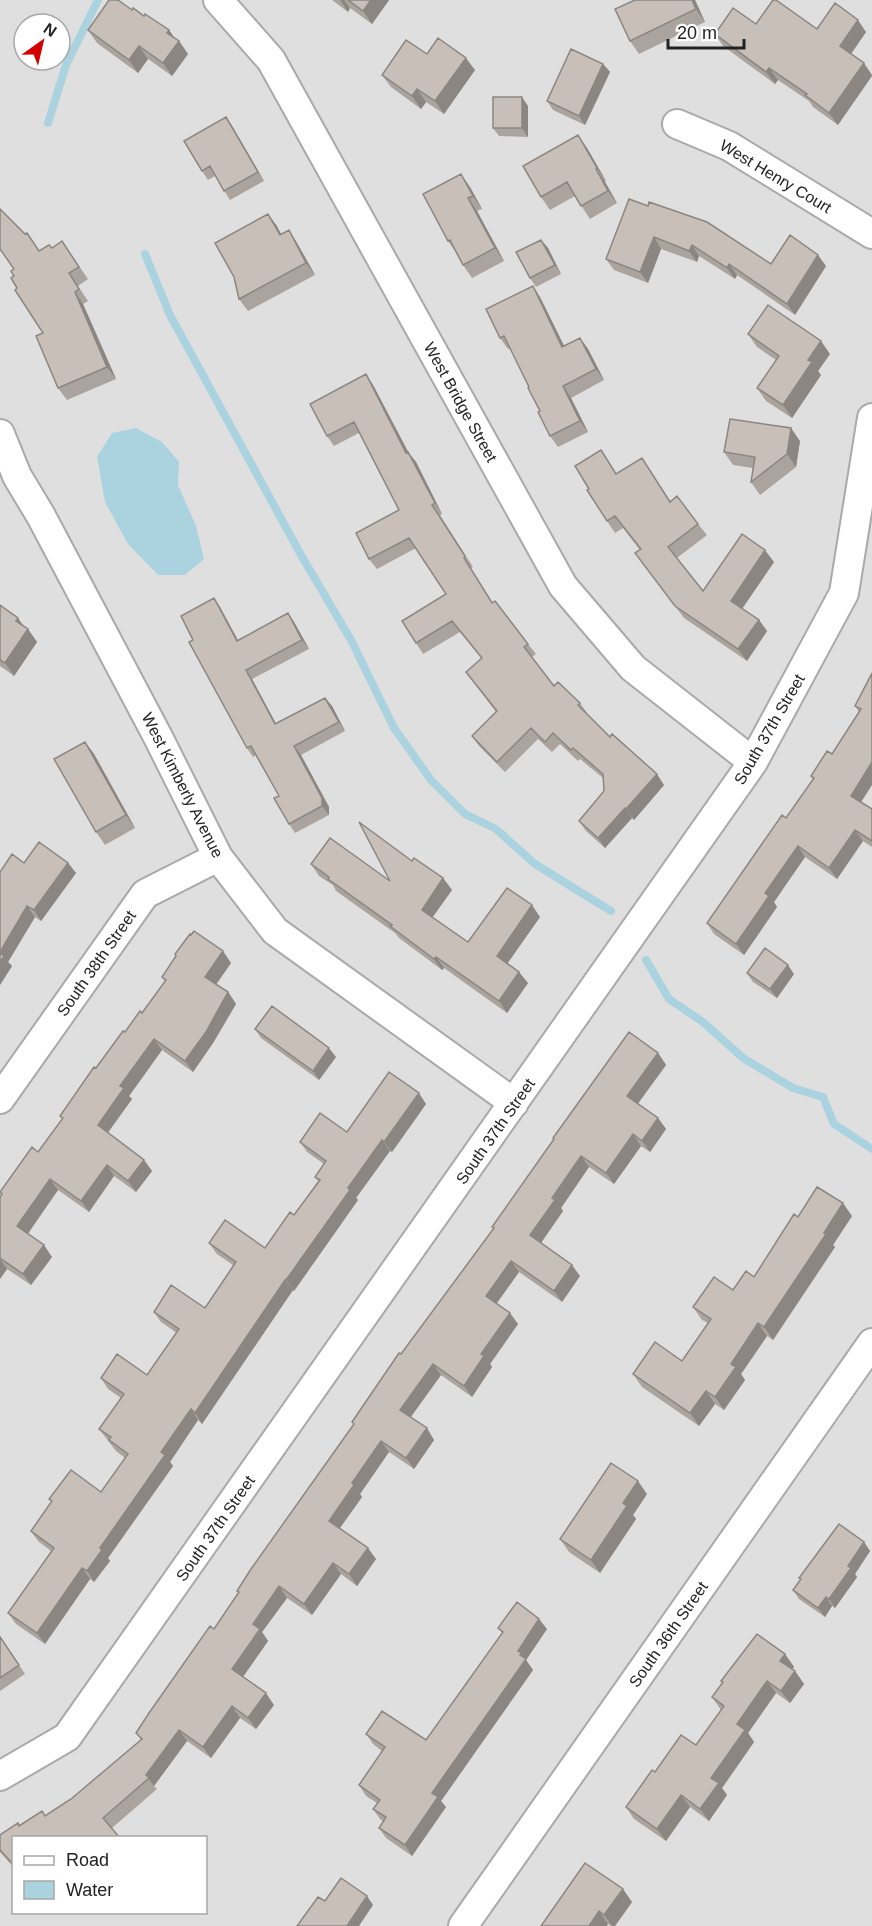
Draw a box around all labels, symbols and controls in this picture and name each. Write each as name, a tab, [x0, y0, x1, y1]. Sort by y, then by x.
north arrow	[12, 12, 72, 72]
scale bar	[668, 12, 744, 50]
text: N	[41, 20, 60, 40]
text: 20 m	[677, 23, 717, 43]
street label: West Henry Court	[717, 136, 835, 217]
street label: West Bridge Street	[421, 340, 501, 465]
street label: South 37th Street	[731, 671, 808, 787]
street label: West Kimberly Avenue	[139, 710, 227, 861]
street label: South 38th Street	[54, 907, 139, 1019]
street label: South 37th Street	[453, 1075, 538, 1187]
street label: South 37th Street	[173, 1472, 258, 1584]
street label: South 36th Street	[626, 1578, 711, 1690]
legend	[12, 1836, 207, 1914]
text: Road	[66, 1850, 109, 1870]
text: Water	[66, 1880, 113, 1900]

